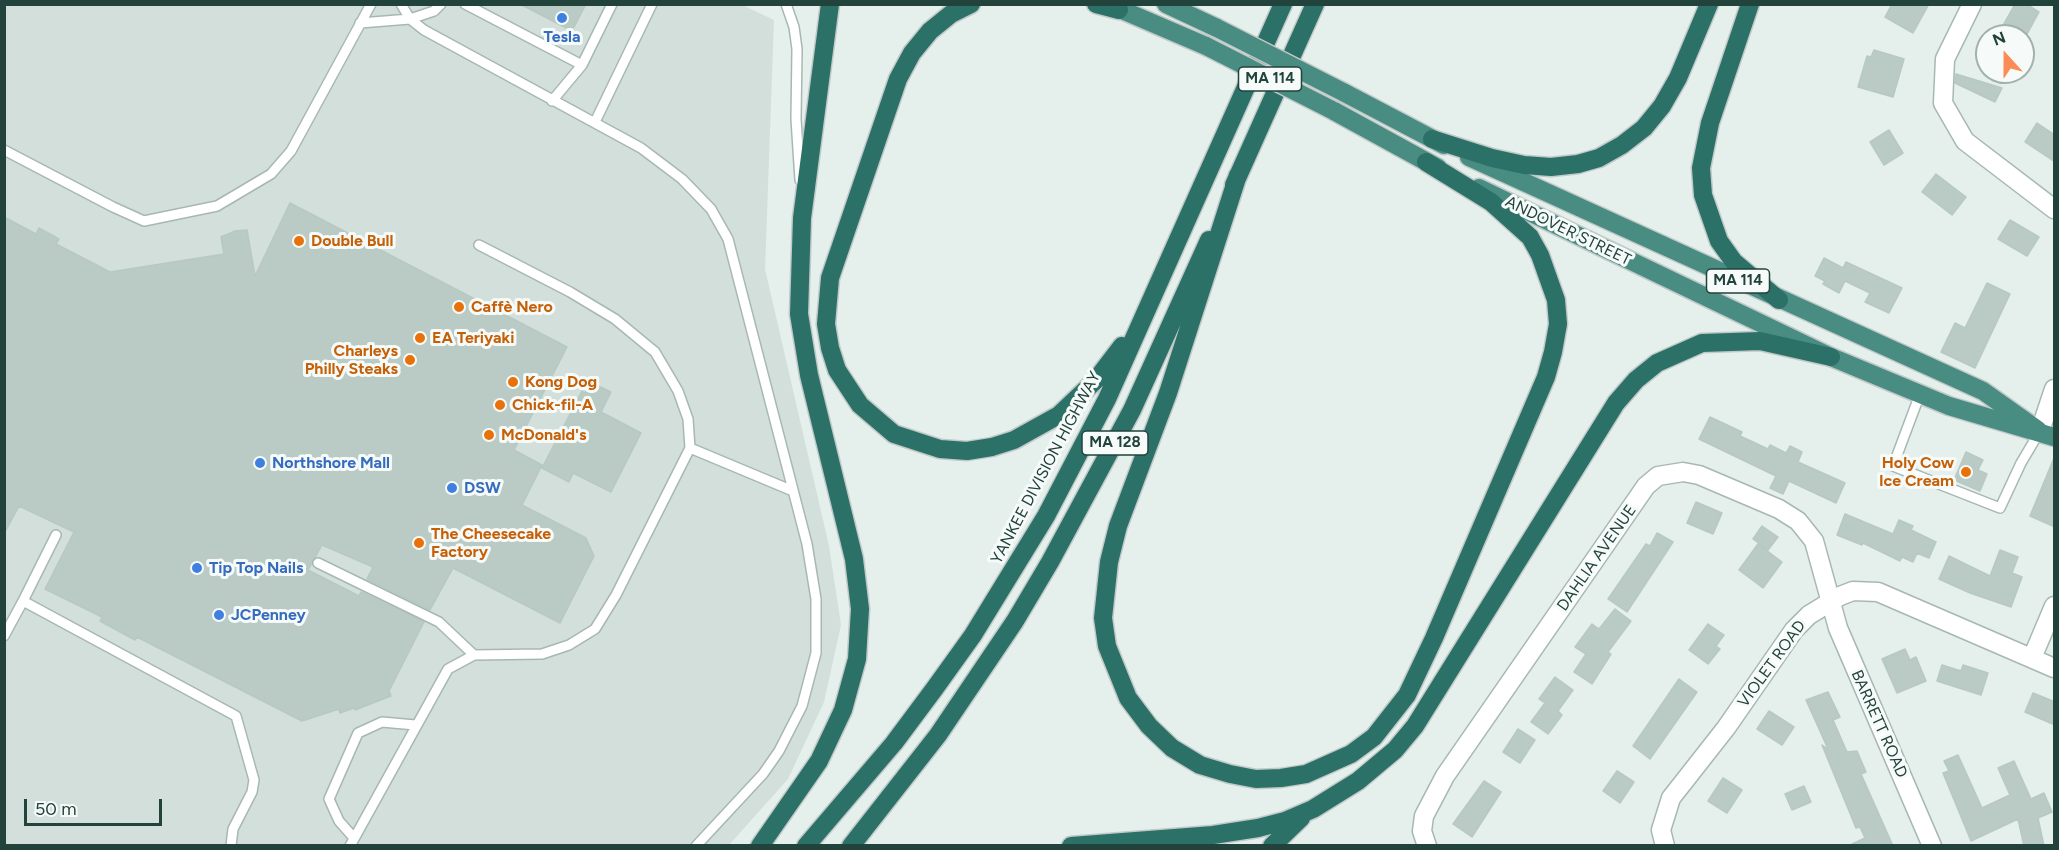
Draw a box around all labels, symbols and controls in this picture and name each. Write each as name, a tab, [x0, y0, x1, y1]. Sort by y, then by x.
marker: Tesla	[555, 11, 569, 25]
north arrow	[1975, 24, 2035, 84]
place label: Tesla	[543, 27, 581, 47]
text: N	[1990, 28, 2008, 50]
road number: MA 114	[1238, 67, 1302, 91]
street label: ANDOVER STREET	[1502, 192, 1634, 270]
place label: Double Bull	[311, 231, 393, 251]
marker: Double Bull	[292, 234, 306, 248]
road number: MA 114	[1706, 269, 1770, 293]
place label: Caffè Nero	[471, 297, 553, 317]
marker: Caffè Nero	[452, 300, 466, 314]
place label: EA Teriyaki	[432, 328, 514, 348]
marker: EA Teriyaki	[413, 331, 427, 345]
place label: Charleys Philly Steaks	[305, 341, 398, 379]
marker: Charleys Philly Steaks	[403, 353, 417, 367]
street label: YANKEE DIVISION HIGHWAY	[987, 369, 1105, 567]
place label: Kong Dog	[525, 372, 597, 392]
marker: Kong Dog	[506, 375, 520, 389]
place label: Chick-fil-A	[512, 395, 593, 415]
marker: Chick-fil-A	[493, 398, 507, 412]
place label: McDonald's	[501, 425, 586, 445]
marker: McDonald's	[482, 428, 496, 442]
road number: MA 128	[1082, 431, 1148, 455]
place label: Northshore Mall	[272, 453, 390, 473]
place label: Holy Cow Ice Cream	[1879, 453, 1954, 491]
marker: Northshore Mall	[253, 456, 267, 470]
marker: Holy Cow Ice Cream	[1959, 465, 1973, 479]
place label: DSW	[464, 478, 501, 498]
marker: DSW	[445, 481, 459, 495]
street label: DAHLIA AVENUE	[1553, 501, 1641, 615]
place label: The Cheesecake Factory	[431, 524, 551, 562]
marker: The Cheesecake Factory	[412, 536, 426, 550]
place label: Tip Top Nails	[209, 558, 303, 578]
marker: Tip Top Nails	[190, 561, 204, 575]
place label: JCPenney	[231, 605, 306, 625]
marker: JCPenney	[212, 608, 226, 622]
street label: VIOLET ROAD	[1734, 617, 1810, 711]
street label: BARRETT ROAD	[1847, 667, 1911, 781]
scale bar	[27, 787, 165, 825]
text: 50 m	[35, 798, 77, 820]

